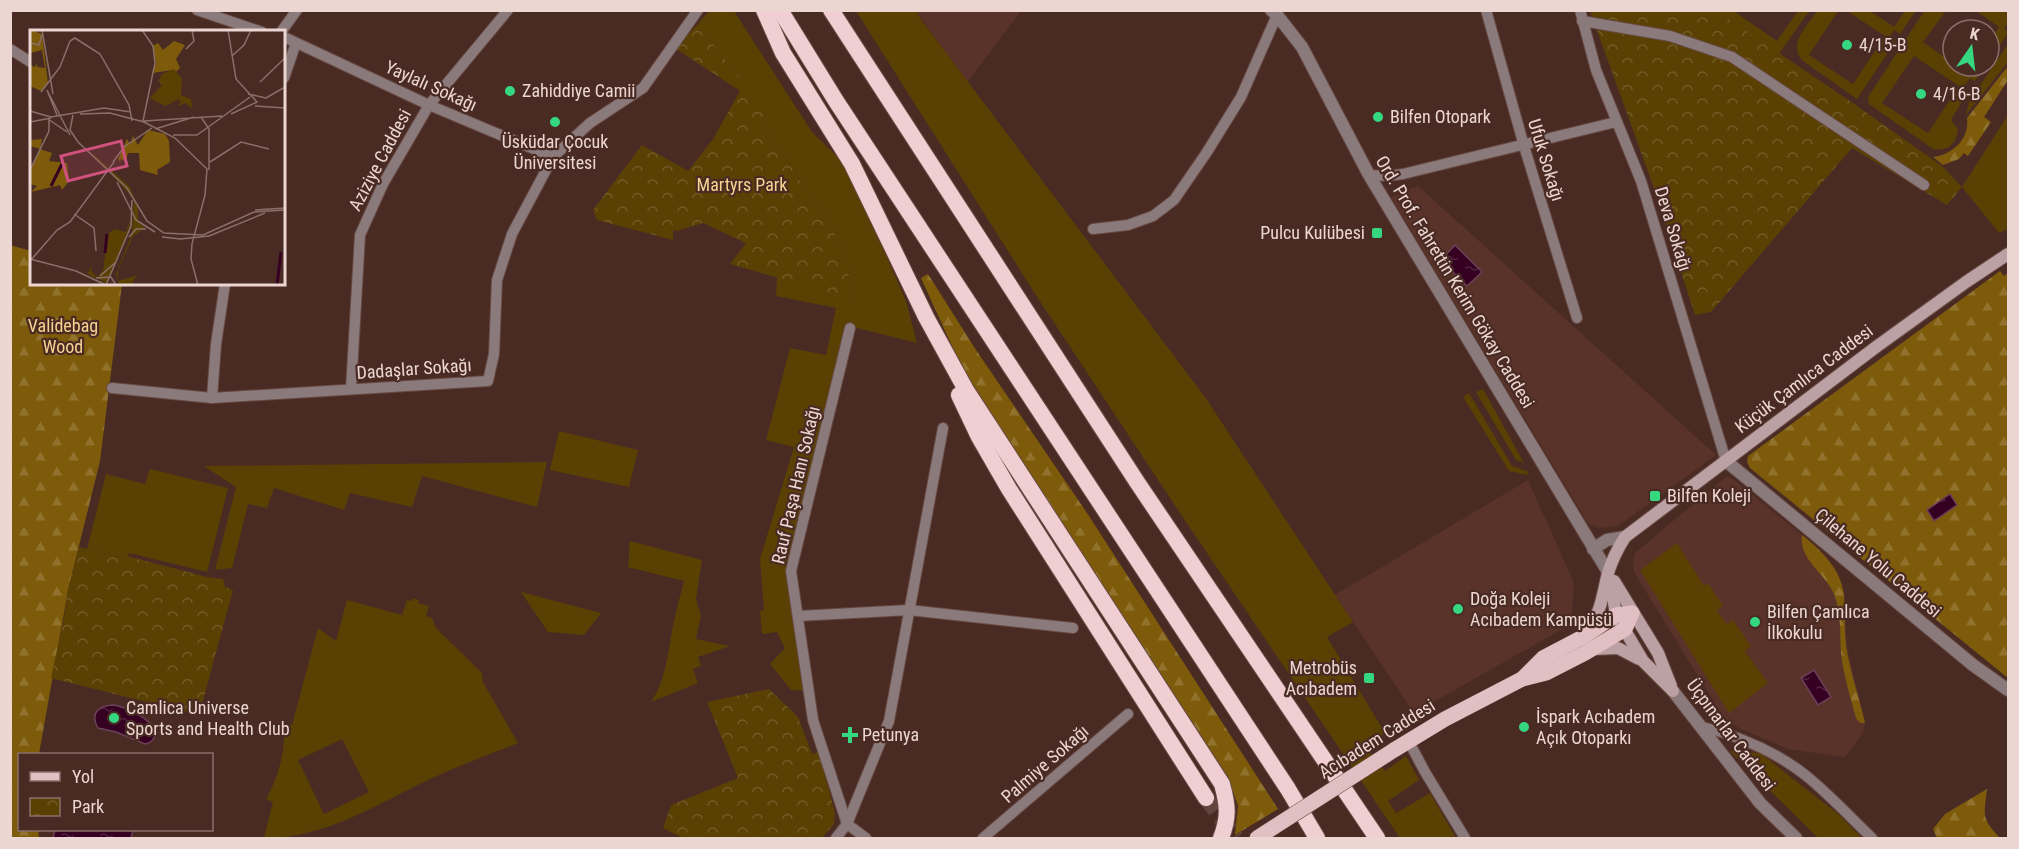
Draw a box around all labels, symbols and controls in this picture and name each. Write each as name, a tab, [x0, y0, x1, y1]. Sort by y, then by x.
north arrow	[1941, 18, 2001, 78]
text: K	[1968, 24, 1981, 44]
inset map	[30, 30, 285, 285]
place label: 4/15-B	[1859, 34, 1907, 55]
marker: 4/15-B	[1840, 38, 1854, 52]
street label: Yaylalı Sokağı	[382, 56, 480, 115]
place label: Zahiddiye Camii	[522, 80, 635, 101]
place label: 4/16-B	[1933, 83, 1981, 104]
marker: Zahiddiye Camii	[503, 84, 517, 98]
marker: 4/16-B	[1914, 87, 1928, 101]
street label: Aziziye Caddesi	[344, 105, 415, 214]
place label: Bilfen Otopark	[1390, 106, 1491, 127]
marker: Bilfen Otopark	[1371, 110, 1385, 124]
marker: Üsküdar Çocuk Üniversitesi	[548, 115, 562, 129]
street label: Ufuk Sokağı	[1524, 116, 1569, 204]
place label: Üsküdar Çocuk Üniversitesi	[502, 131, 608, 173]
street label: Ord. Prof. Fahrettin Kerim Gökay Caddesi	[1372, 152, 1539, 412]
park label: Martyrs Park	[697, 174, 787, 195]
street label: Deva Sokağı	[1651, 184, 1696, 274]
place label: Pulcu Kulübesi	[1260, 222, 1365, 243]
marker: Pulcu Kulübesi	[1370, 226, 1384, 240]
park label: Validebag Wood	[28, 315, 98, 357]
street label: Küçük Çamlıca Caddesi	[1731, 320, 1877, 437]
street label: Dadaşlar Sokağı	[356, 354, 472, 383]
street label: Rauf Paşa Hanı Sokağı	[767, 404, 824, 566]
place label: Bilfen Koleji	[1667, 485, 1751, 506]
marker: Bilfen Koleji	[1648, 489, 1662, 503]
street label: Çilehane Yolu Caddesi	[1811, 504, 1946, 621]
place label: Doğa Koleji Acıbadem Kampüsü	[1470, 588, 1612, 630]
place label: Bilfen Çamlıca İlkokulu	[1767, 601, 1870, 643]
marker: Doğa Koleji Acıbadem Kampüsü	[1451, 602, 1465, 616]
marker: Bilfen Çamlıca İlkokulu	[1748, 615, 1762, 629]
place label: Metrobüs Acıbadem	[1286, 657, 1357, 699]
marker: Metrobüs Acıbadem	[1362, 671, 1376, 685]
street label: Üçpınarlar Caddesi	[1683, 675, 1780, 795]
street label: Acıbadem Caddesi	[1315, 694, 1439, 783]
place label: Camlica Universe Sports and Health Club	[126, 697, 290, 739]
place label: İspark Acıbadem Açık Otoparkı	[1536, 706, 1655, 748]
marker: Camlica Universe Sports and Health Club	[107, 711, 121, 725]
street label: Palmiye Sokağı	[997, 720, 1092, 807]
marker: İspark Acıbadem Açık Otoparkı	[1517, 720, 1531, 734]
place label: Petunya	[862, 724, 919, 745]
marker: Petunya	[843, 728, 857, 742]
legend	[18, 753, 213, 831]
text: Yol	[72, 766, 94, 787]
text: Park	[72, 796, 104, 817]

